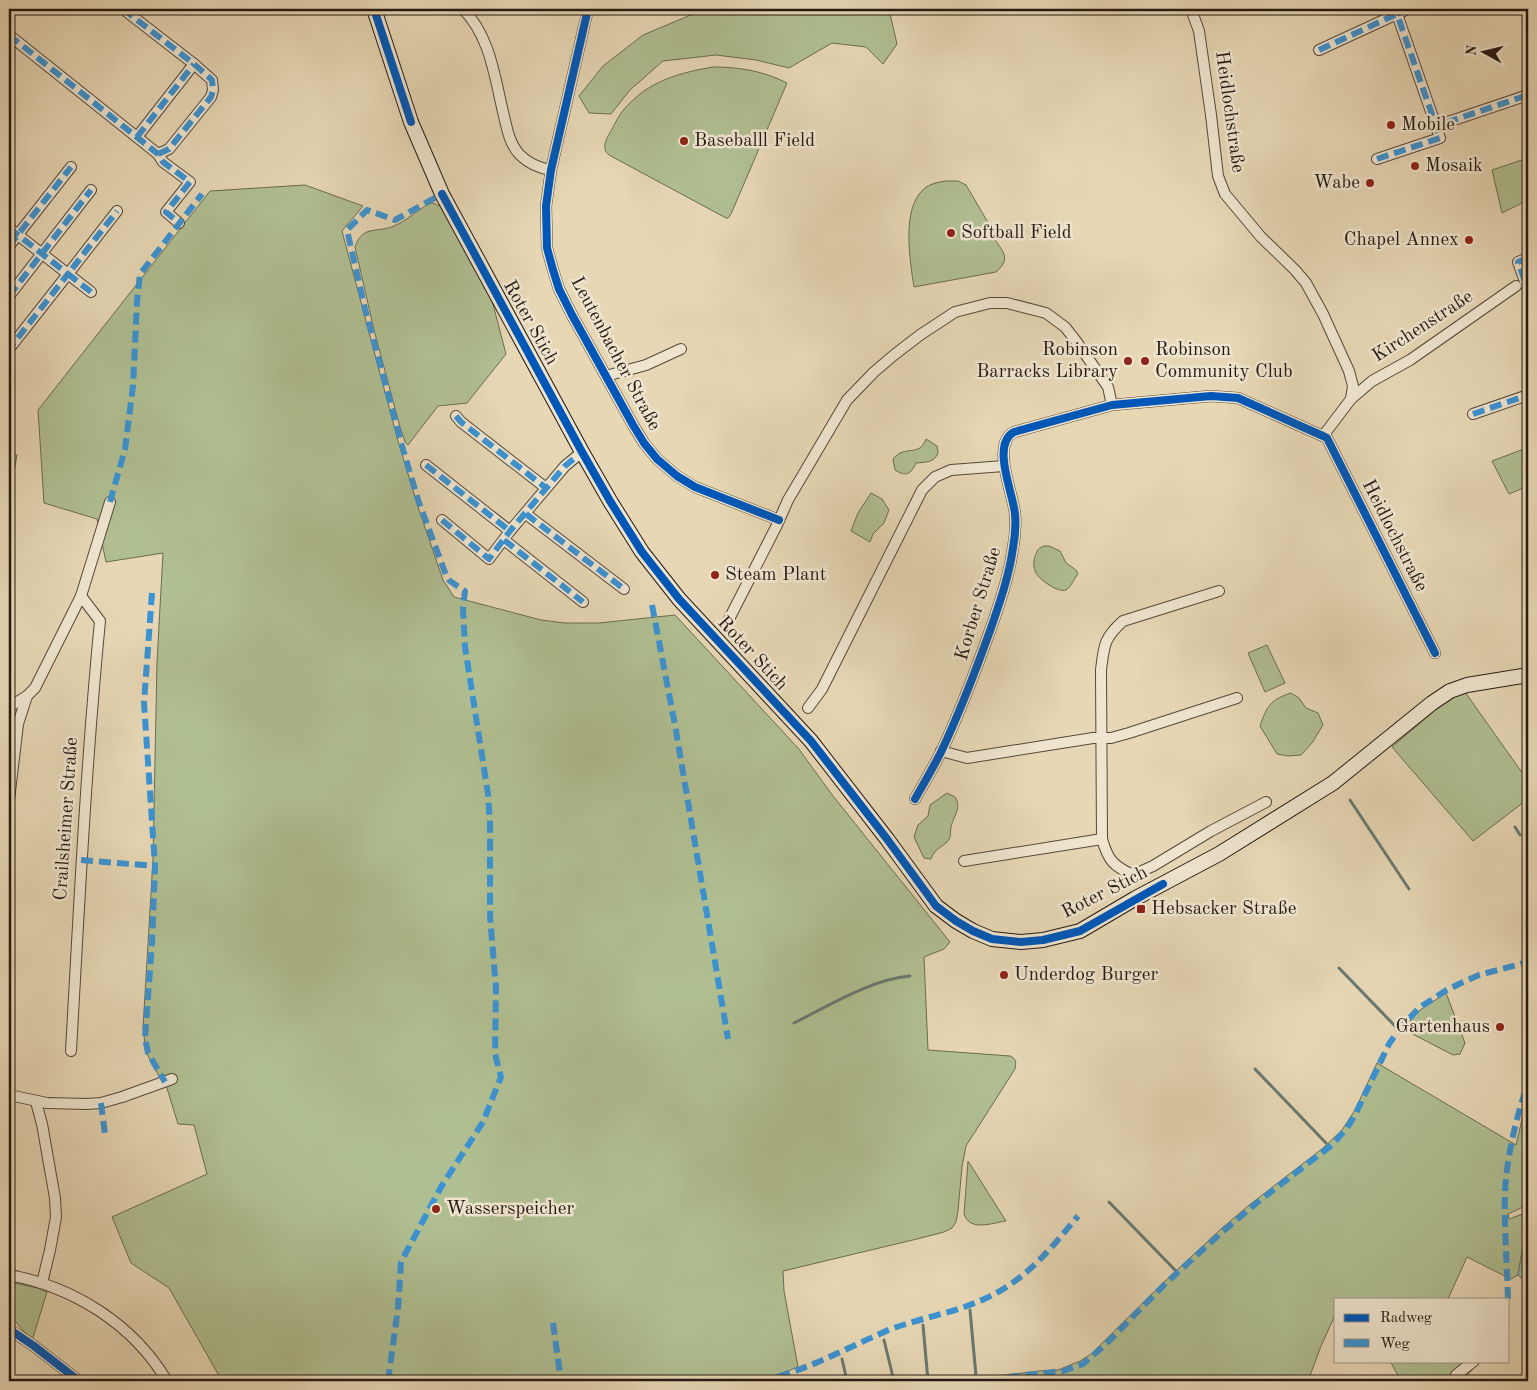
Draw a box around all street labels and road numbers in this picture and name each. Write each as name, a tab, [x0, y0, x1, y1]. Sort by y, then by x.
street label: Heidlochstraße	[1211, 50, 1247, 174]
street label: Leutenbacher Straße	[566, 274, 664, 434]
street label: Roter Stich	[499, 277, 561, 369]
street label: Kirchenstraße	[1369, 288, 1477, 366]
street label: Heidlochstraße	[1358, 477, 1430, 595]
street label: Korber Straße	[953, 545, 1005, 663]
street label: Roter Stich	[713, 613, 791, 695]
street label: Crailsheimer Straße	[52, 737, 82, 901]
street label: Roter Stich	[1059, 863, 1151, 923]

